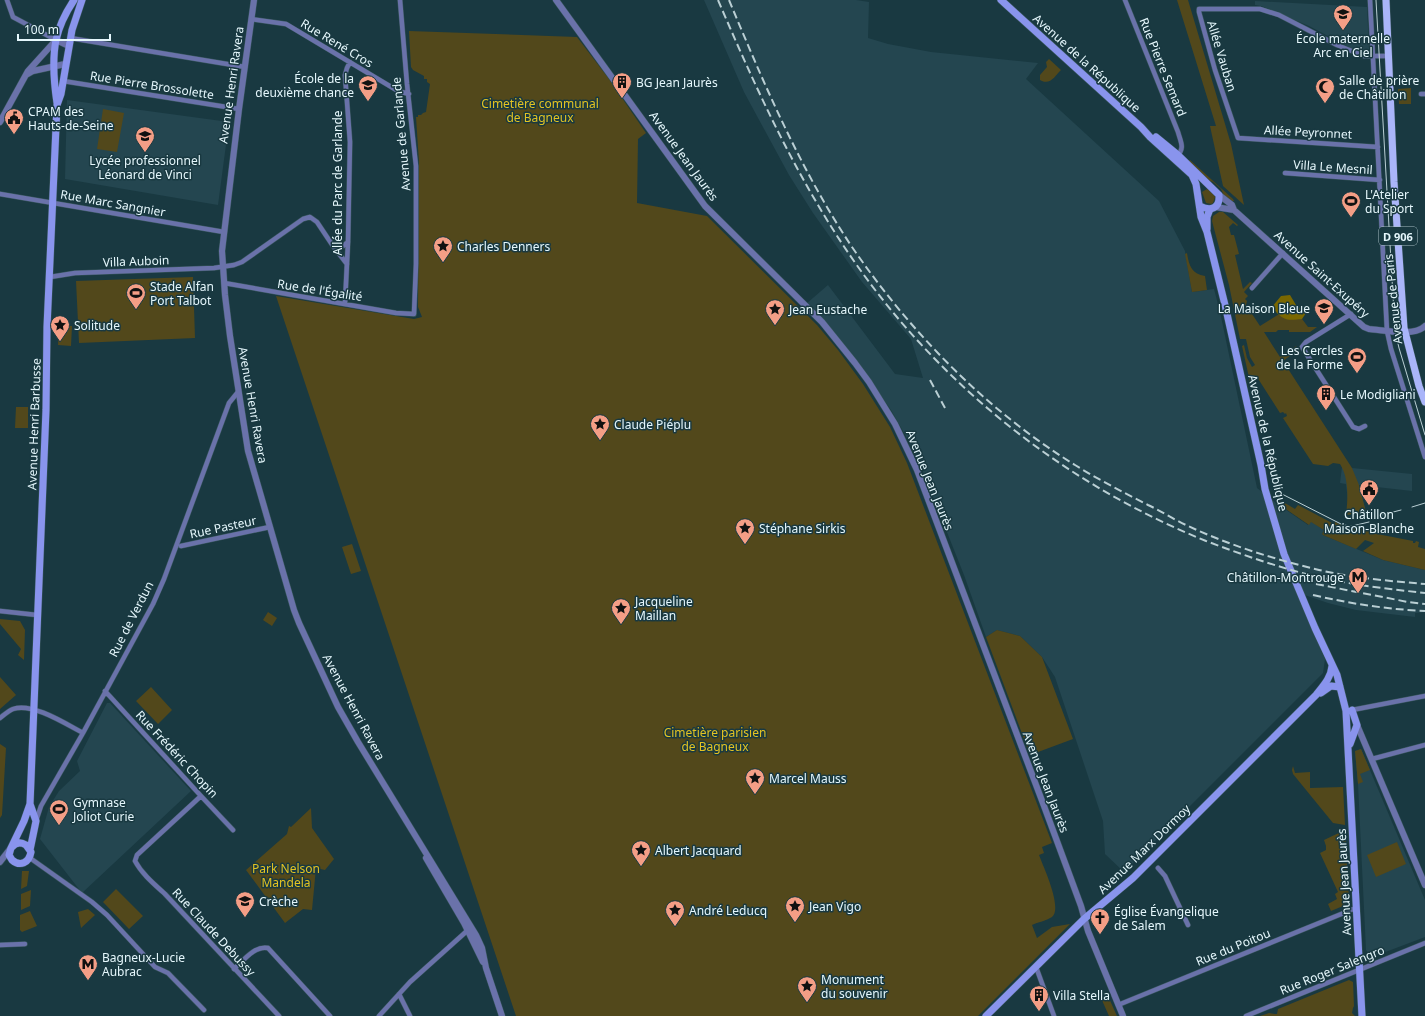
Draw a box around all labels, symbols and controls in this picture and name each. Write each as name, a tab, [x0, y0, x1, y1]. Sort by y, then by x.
school or university icon: École maternelle Arc en Ciel	[1332, 3, 1354, 31]
street label: Avenue de la République	[1029, 10, 1145, 116]
street label: Rue René Cros	[298, 15, 377, 71]
street label: Rue Pierre Semard	[1135, 15, 1191, 119]
scale bar	[18, 16, 110, 42]
street label: Allée Vauban	[1203, 19, 1241, 93]
text: 100 m	[24, 21, 59, 38]
street label: Avenue Henri Ravera	[214, 25, 248, 145]
place label: École maternelle Arc en Ciel	[1296, 30, 1390, 61]
street label: Rue Pierre Brossolette	[89, 67, 215, 103]
place label: École de la deuxième chance	[255, 70, 354, 101]
building icon: BG Jean Jaurès	[611, 71, 633, 99]
place label: Salle de prière de Châtillon	[1339, 72, 1420, 103]
school or university icon: École de la deuxième chance	[357, 74, 379, 102]
place label: BG Jean Jaurès	[636, 74, 718, 91]
street label: Avenue de Garlande	[388, 76, 414, 192]
mosque icon: Salle de prière de Châtillon	[1314, 76, 1336, 104]
park label: Cimetière communal de Bagneux	[481, 95, 599, 126]
place label: CPAM des Hauts-de-Seine	[28, 103, 114, 134]
public building icon: CPAM des Hauts-de-Seine	[3, 107, 25, 135]
street label: Avenue Jean Jaurès	[646, 108, 723, 205]
street label: Allée du Parc de Garlande	[329, 110, 346, 256]
street label: Allée Peyronnet	[1263, 121, 1353, 143]
school or university icon: Lycée professionnel Léonard de Vinci	[134, 125, 156, 153]
place label: Lycée professionnel Léonard de Vinci	[89, 152, 201, 183]
street label: Villa Le Mesnil	[1293, 156, 1373, 178]
street label: Rue Marc Sangnier	[59, 185, 167, 221]
place label: L'Atelier du Sport	[1365, 186, 1414, 217]
sports icon: L'Atelier du Sport	[1340, 190, 1362, 218]
street label: Avenue Saint-Exupéry	[1271, 227, 1374, 322]
road number: D 906	[1379, 227, 1417, 245]
place icon: Charles Denners	[432, 235, 454, 263]
place label: Charles Denners	[457, 238, 551, 255]
street label: Villa Auboin	[102, 251, 170, 271]
street label: Avenue de Paris	[1380, 253, 1406, 345]
street label: Rue de l'Égalité	[276, 275, 364, 305]
place label: Stade Alfan Port Talbot	[150, 278, 214, 309]
sports icon: Stade Alfan Port Talbot	[125, 282, 147, 310]
school or university icon: La Maison Bleue	[1313, 297, 1335, 325]
place icon: Jean Eustache	[764, 298, 786, 326]
place label: La Maison Bleue	[1218, 300, 1310, 317]
place label: Jean Eustache	[788, 301, 867, 318]
place icon: Solitude	[49, 314, 71, 342]
place label: Solitude	[74, 317, 120, 334]
place label: Les Cercles de la Forme	[1276, 342, 1343, 373]
street label: Avenue Henri Ravera	[234, 345, 272, 465]
sports icon: Les Cercles de la Forme	[1346, 346, 1368, 374]
street label: Avenue Henri Barbusse	[23, 357, 45, 490]
street label: Avenue de la République	[1244, 373, 1292, 513]
building icon: Le Modigliani	[1315, 383, 1337, 411]
place label: Le Modigliani	[1340, 386, 1416, 403]
place icon: Claude Piéplu	[589, 413, 611, 441]
place label: Claude Piéplu	[614, 416, 691, 433]
street label: Avenue Jean Jaurès	[902, 427, 958, 533]
public building icon: Châtillon Maison-Blanche	[1358, 478, 1380, 506]
place label: Châtillon Maison-Blanche	[1324, 506, 1414, 537]
street label: Rue Pasteur	[188, 512, 258, 542]
place icon: Stéphane Sirkis	[734, 517, 756, 545]
place label: Stéphane Sirkis	[759, 520, 846, 537]
metro station icon: Châtillon-Montrouge	[1347, 566, 1369, 594]
place label: Châtillon-Montrouge	[1227, 569, 1344, 586]
street label: Rue de Verdun	[105, 578, 157, 660]
place label: Jacqueline Maillan	[634, 593, 693, 624]
place icon: Jacqueline Maillan	[610, 597, 632, 625]
street label: Avenue Henri Ravera	[319, 651, 389, 763]
street label: Rue Frédéric Chopin	[132, 707, 222, 801]
park label: Cimetière parisien de Bagneux	[664, 724, 766, 755]
street label: Avenue Jean Jaurès	[1019, 729, 1073, 835]
place icon: Marcel Mauss	[744, 767, 766, 795]
place label: Marcel Mauss	[769, 770, 847, 787]
place label: Gymnase Joliot Curie	[72, 794, 134, 825]
sports icon: Gymnase Joliot Curie	[48, 798, 70, 826]
street label: Avenue Marx Dormoy	[1094, 800, 1195, 898]
street label: Avenue Jean Jaurès	[1333, 828, 1355, 936]
place icon: Albert Jacquard	[630, 839, 652, 867]
place label: Albert Jacquard	[655, 842, 742, 859]
park label: Park Nelson Mandela	[252, 860, 320, 891]
street label: Rue Claude Debussy	[169, 884, 260, 980]
school or university icon: Crèche	[234, 890, 256, 918]
place label: Crèche	[259, 893, 298, 910]
place icon: Jean Vigo	[784, 895, 806, 923]
place label: Jean Vigo	[808, 898, 861, 915]
place icon: André Leducq	[664, 899, 686, 927]
place label: André Leducq	[689, 902, 767, 919]
place label: Église Évangelique de Salem	[1114, 903, 1219, 934]
church icon: Église Évangelique de Salem	[1089, 907, 1111, 935]
street label: Rue du Poitou	[1193, 924, 1273, 970]
street label: Rue Roger Salengro	[1277, 941, 1387, 999]
place label: Bagneux-Lucie Aubrac	[102, 949, 185, 980]
metro station icon: Bagneux-Lucie Aubrac	[77, 953, 99, 981]
place label: Monument du souvenir	[821, 971, 888, 1002]
place icon: Monument du souvenir	[796, 975, 818, 1003]
building icon: Villa Stella	[1028, 984, 1050, 1012]
place label: Villa Stella	[1053, 987, 1110, 1004]

